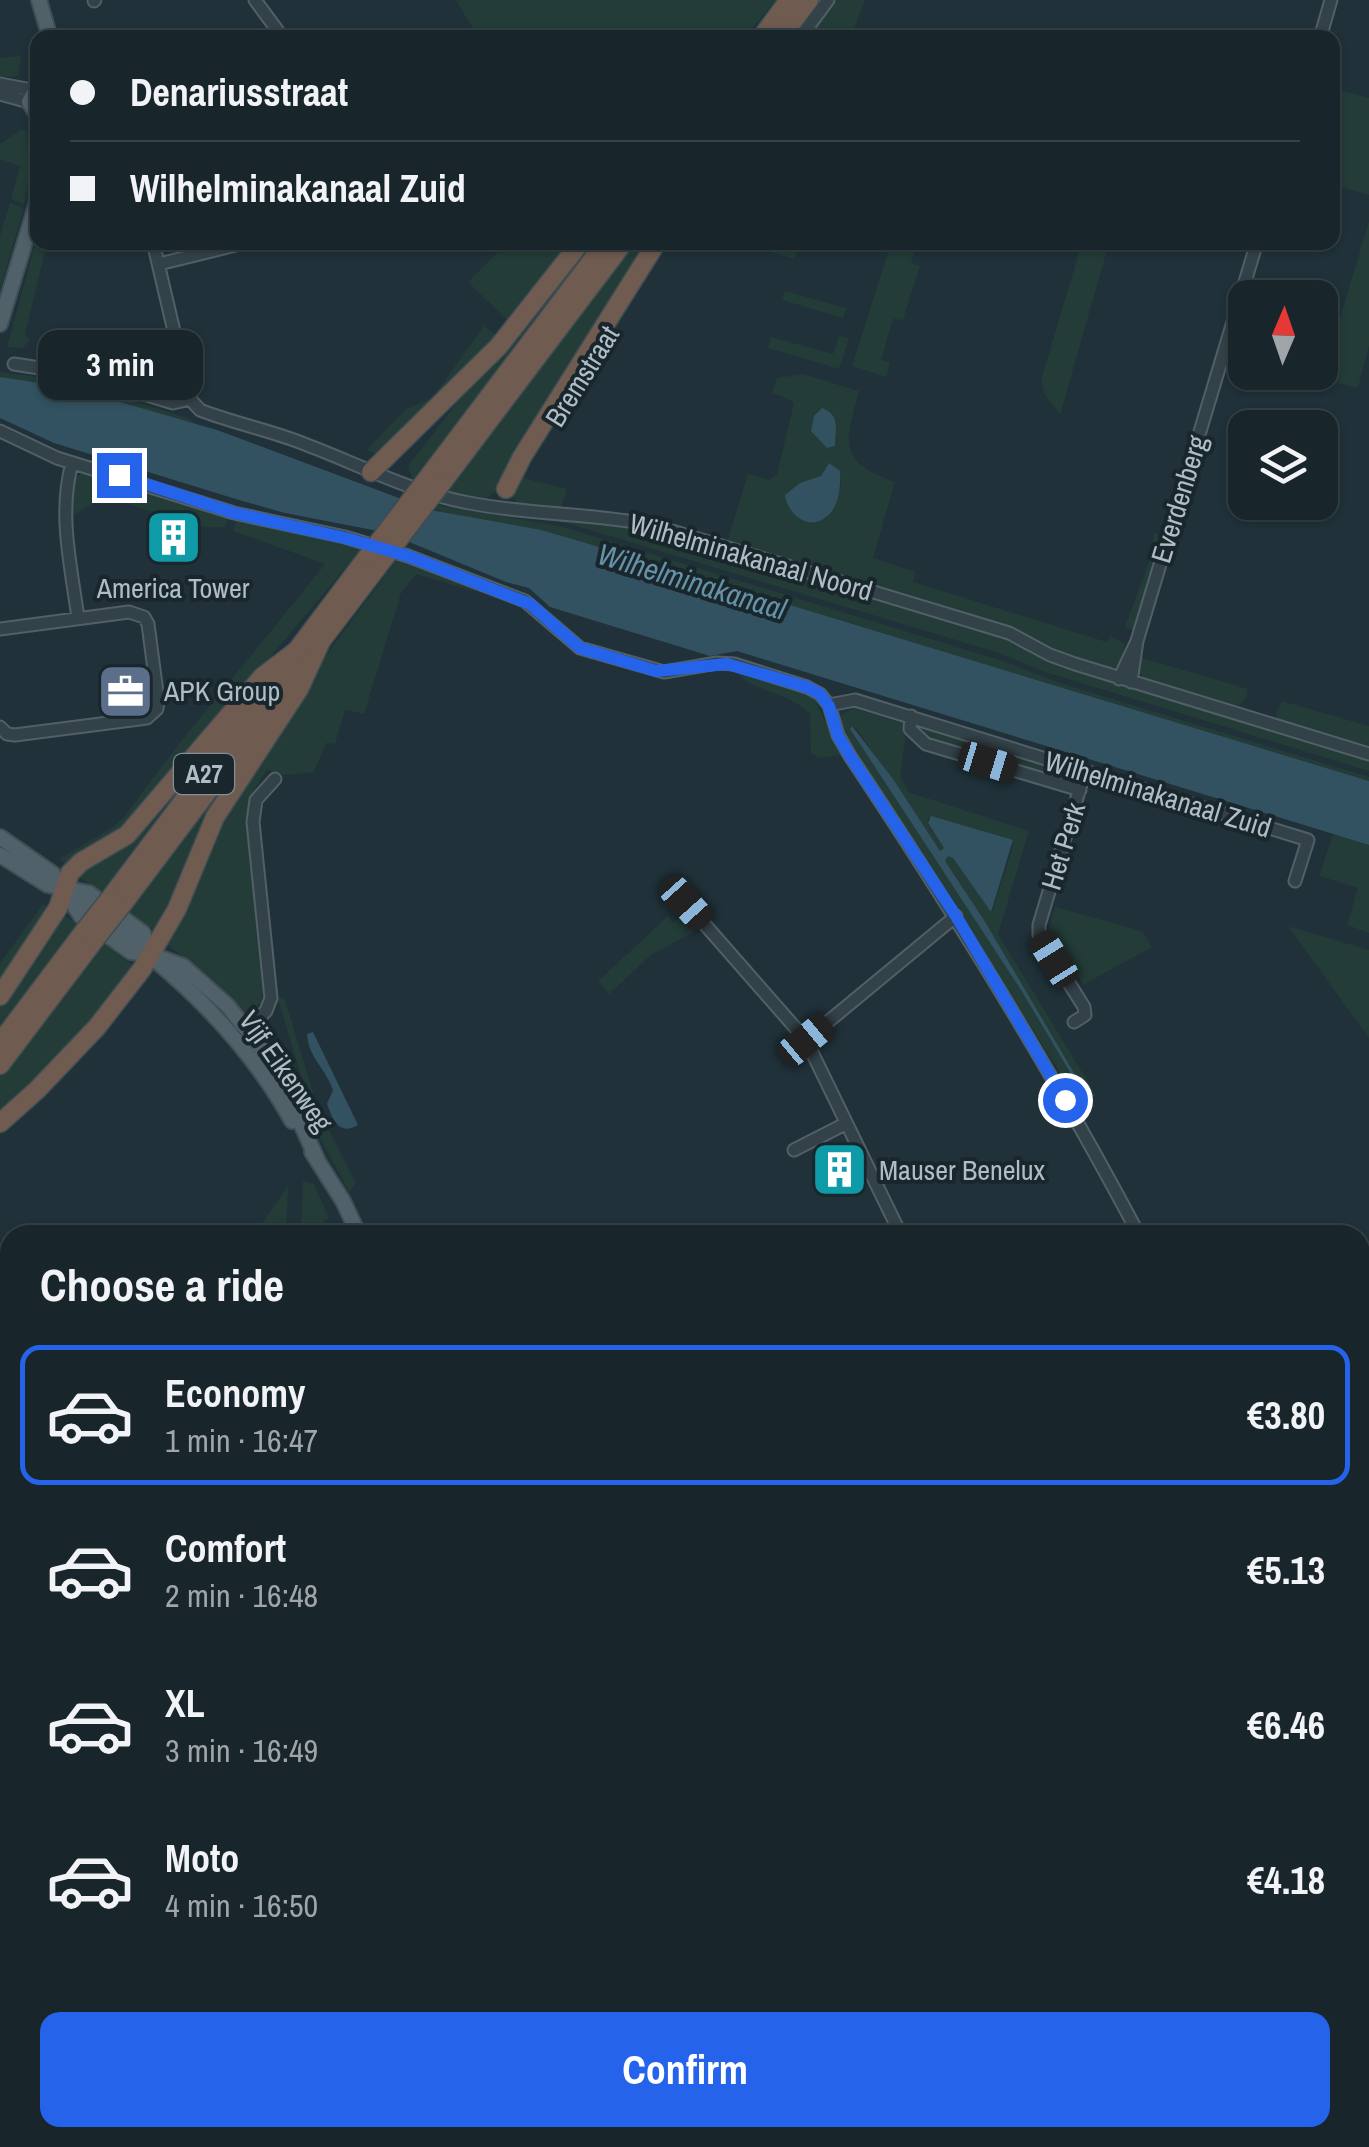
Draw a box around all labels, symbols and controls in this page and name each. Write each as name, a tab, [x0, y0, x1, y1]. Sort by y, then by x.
text: Denariusstraat	[130, 67, 348, 118]
text: Wilhelminakanaal Zuid	[130, 163, 466, 214]
north arrow	[1228, 280, 1338, 390]
map controls	[1228, 280, 1338, 520]
street label: Bremstraat	[536, 318, 628, 434]
callout: 3 min	[36, 330, 202, 400]
text: 3 min	[86, 343, 155, 386]
button: layers	[1228, 410, 1338, 520]
street label: Everdenberg	[1142, 430, 1216, 567]
route end	[97, 453, 142, 498]
street label: Wilhelminakanaal Noord	[626, 506, 876, 608]
building icon: America Tower	[143, 507, 203, 567]
water label: Wilhelminakanaal	[594, 535, 790, 627]
place label: America Tower	[96, 569, 250, 607]
office icon: APK Group	[95, 661, 155, 721]
place label: APK Group	[163, 672, 280, 710]
car	[955, 739, 1021, 785]
street label: Wilhelminakanaal Zuid	[1040, 742, 1276, 846]
road number: A27	[174, 754, 234, 794]
street label: Het Perk	[1032, 797, 1094, 894]
car	[655, 871, 717, 935]
car	[1025, 926, 1083, 992]
street label: Vijf Eikenweg	[230, 1003, 342, 1139]
car	[773, 1009, 839, 1071]
route start	[1043, 1078, 1088, 1123]
building icon: Mauser Benelux	[810, 1140, 870, 1200]
place label: Mauser Benelux	[879, 1151, 1045, 1189]
text: Choose a ride	[40, 1254, 284, 1315]
text: Economy	[165, 1368, 305, 1419]
icon: car	[45, 1370, 135, 1460]
text: €3.80	[1247, 1390, 1325, 1441]
text: 1 min · 16:47	[165, 1419, 318, 1462]
text: Comfort	[165, 1523, 286, 1574]
icon: car	[45, 1525, 135, 1615]
text: €5.13	[1247, 1545, 1325, 1596]
text: 2 min · 16:48	[165, 1574, 318, 1617]
text: XL	[165, 1678, 205, 1729]
icon: car	[45, 1680, 135, 1770]
text: €6.46	[1247, 1700, 1325, 1751]
text: 3 min · 16:49	[165, 1729, 318, 1772]
text: Moto	[165, 1833, 239, 1884]
icon: car	[45, 1835, 135, 1925]
text: €4.18	[1247, 1855, 1325, 1906]
text: 4 min · 16:50	[165, 1884, 318, 1927]
button: Confirm	[40, 2012, 1330, 2127]

